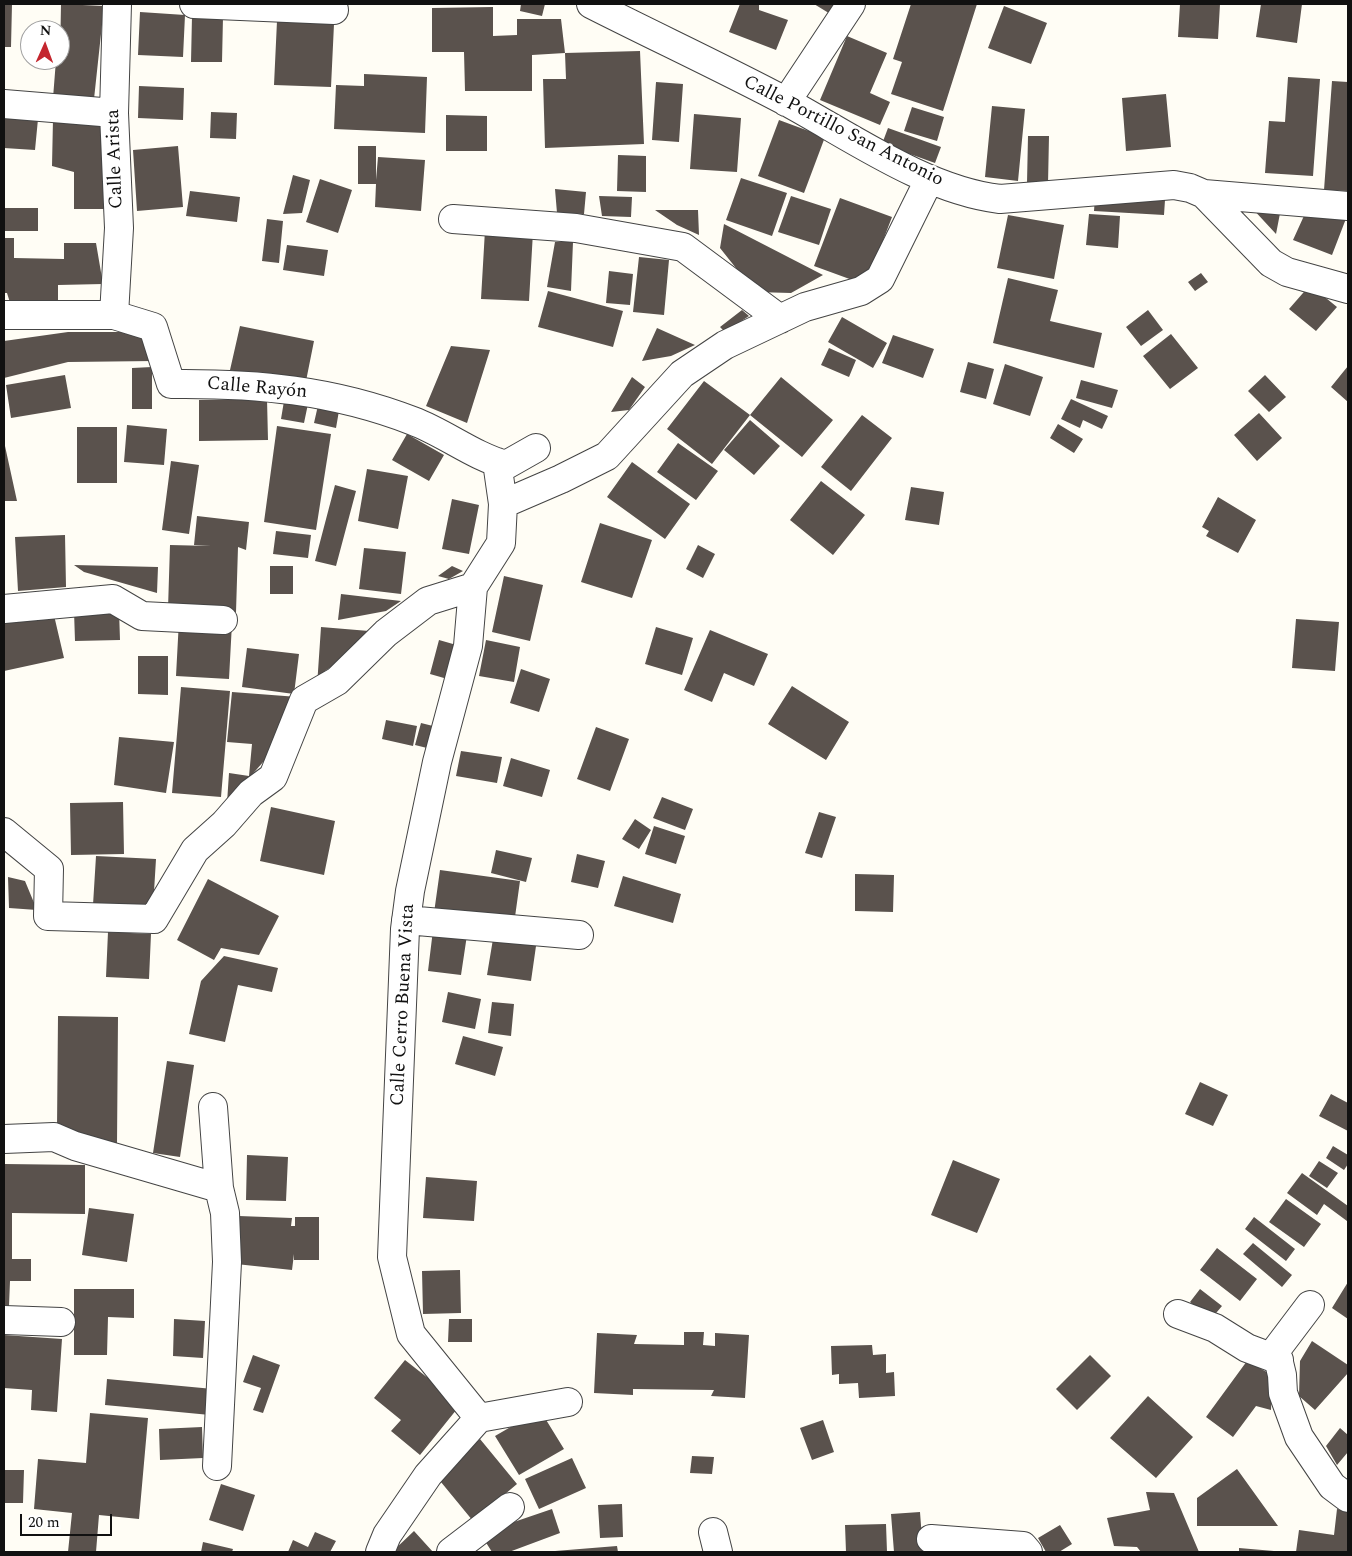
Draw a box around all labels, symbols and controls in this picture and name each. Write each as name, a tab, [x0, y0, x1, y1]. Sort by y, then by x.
north arrow	[20, 20, 70, 70]
text: N	[39, 20, 52, 41]
street label: Calle Portillo San Antonio	[739, 72, 947, 192]
street label: Calle Arista	[103, 109, 129, 209]
street label: Calle Rayón	[206, 373, 308, 405]
street label: Calle Cerro Buena Vista	[387, 903, 421, 1107]
scale bar	[22, 1504, 115, 1536]
text: 20 m	[28, 1511, 60, 1534]

